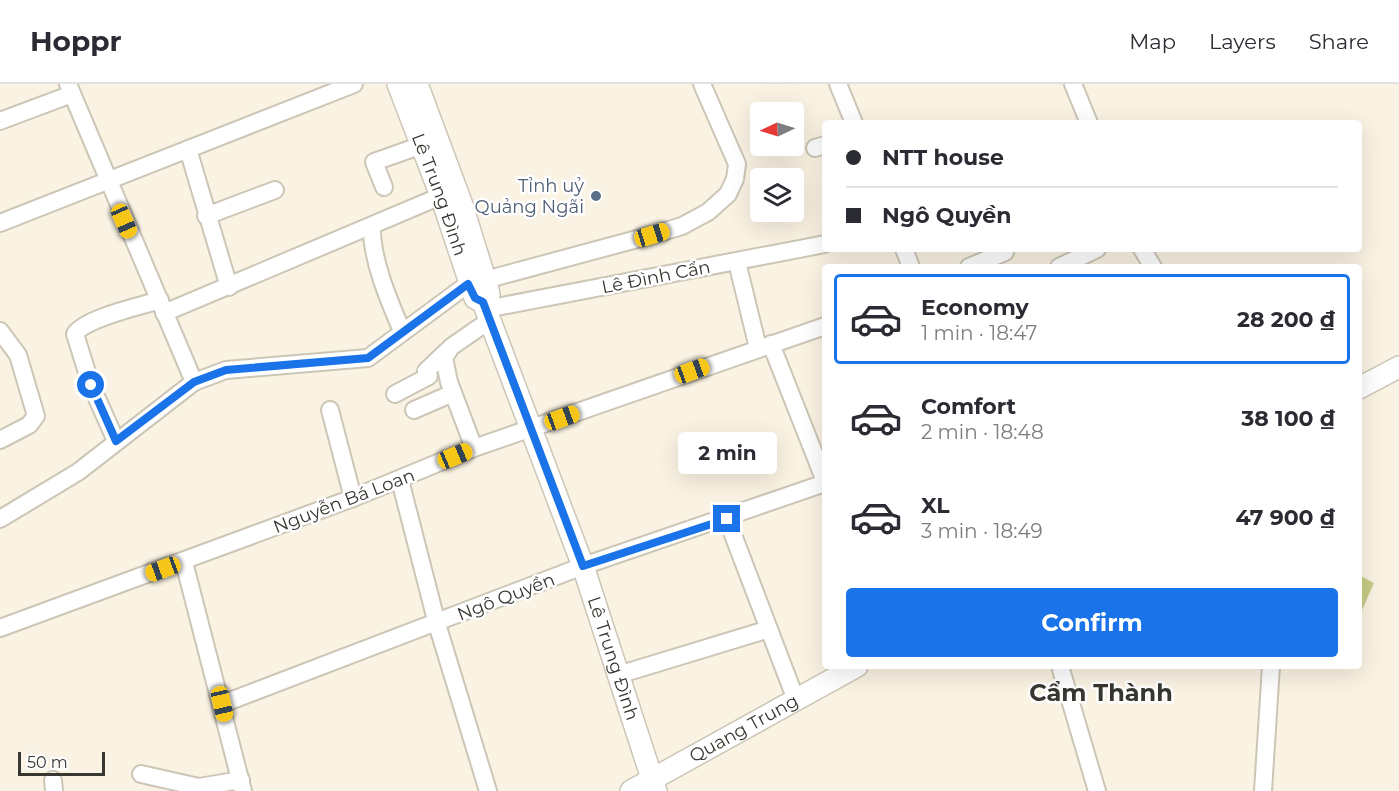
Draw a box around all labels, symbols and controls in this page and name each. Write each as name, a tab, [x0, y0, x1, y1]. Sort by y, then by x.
text: Hoppr	[30, 24, 122, 58]
text: Map	[1129, 29, 1176, 54]
text: Layers	[1209, 29, 1276, 54]
text: Share	[1309, 29, 1369, 54]
north arrow	[750, 102, 804, 156]
map controls	[750, 102, 804, 222]
street label: Lê Trung Đình	[407, 130, 471, 259]
text: NTT house	[882, 144, 1004, 171]
button: layers	[750, 168, 804, 222]
place label: Tỉnh uỷ Quảng Ngãi	[475, 175, 584, 218]
marker: Tỉnh uỷ Quảng Ngãi	[589, 189, 603, 203]
car	[108, 201, 140, 241]
text: Ngô Quyền	[882, 202, 1011, 229]
car	[632, 221, 672, 249]
street label: Lê Đình Cẩn	[600, 256, 712, 298]
icon: car	[849, 292, 903, 346]
text: Economy	[921, 294, 1029, 321]
text: 28 200 ₫	[1237, 306, 1335, 333]
text: 1 min · 18:47	[921, 321, 1037, 345]
car	[672, 356, 712, 386]
route start	[77, 371, 104, 398]
icon: car	[849, 391, 903, 445]
text: Comfort	[921, 393, 1016, 420]
car	[542, 403, 582, 433]
text: 38 100 ₫	[1241, 405, 1335, 432]
text: 2 min · 18:48	[921, 420, 1044, 444]
callout: 2 min	[678, 432, 777, 474]
car	[435, 441, 475, 471]
text: 2 min	[698, 441, 757, 465]
street label: Nguyễn Bá Loan	[270, 464, 418, 538]
icon: car	[849, 490, 903, 544]
text: XL	[921, 492, 950, 519]
text: 47 900 ₫	[1236, 504, 1335, 531]
route end	[713, 505, 740, 532]
text: 3 min · 18:49	[921, 519, 1043, 543]
car	[143, 554, 183, 584]
street label: Ngô Quyền	[454, 568, 558, 626]
button: Confirm	[846, 588, 1338, 657]
street label: Lê Trung Đình	[583, 594, 643, 723]
district label: Cẩm Thành	[1029, 678, 1173, 707]
car	[209, 684, 235, 724]
street label: Quang Trung	[686, 690, 802, 767]
scale bar	[18, 749, 105, 776]
text: 50 m	[27, 753, 68, 772]

